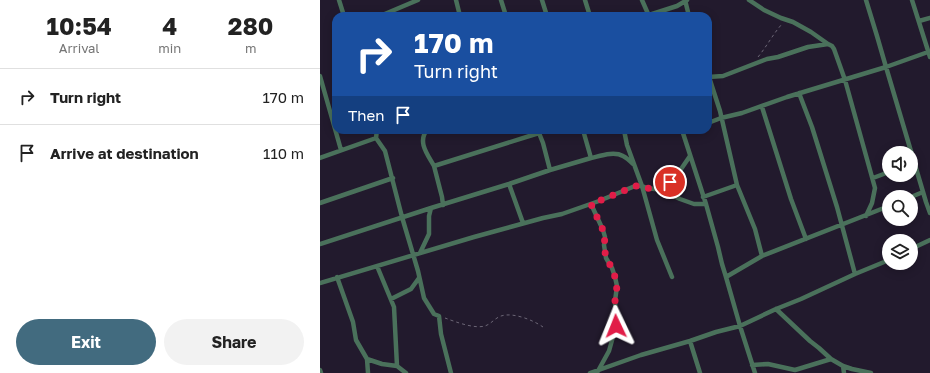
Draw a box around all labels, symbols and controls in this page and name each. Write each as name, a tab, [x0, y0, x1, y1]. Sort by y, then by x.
text: 10:54	[47, 11, 112, 40]
text: 4	[162, 11, 177, 40]
text: 280	[228, 11, 273, 40]
text: 170 m	[414, 26, 493, 59]
icon: right	[348, 28, 400, 80]
text: Arrival	[59, 40, 100, 56]
text: min	[158, 40, 181, 56]
text: m	[245, 40, 256, 56]
text: Turn right	[414, 60, 498, 82]
icon: right	[16, 86, 38, 108]
text: Turn right	[50, 88, 121, 106]
text: 170 m	[262, 88, 304, 106]
icon: arrive	[392, 104, 414, 126]
text: Then	[348, 106, 384, 124]
icon: arrive	[16, 142, 38, 164]
text: Arrive at destination	[50, 144, 199, 162]
text: 110 m	[263, 144, 304, 162]
map controls	[882, 146, 918, 270]
button: sound	[882, 146, 918, 182]
pin	[653, 165, 687, 199]
icon: arrive	[659, 171, 681, 193]
button: search	[882, 190, 918, 226]
button: layers	[882, 234, 918, 270]
position arrow	[595, 305, 637, 347]
button: Exit	[16, 319, 156, 365]
button: Share	[164, 319, 304, 365]

